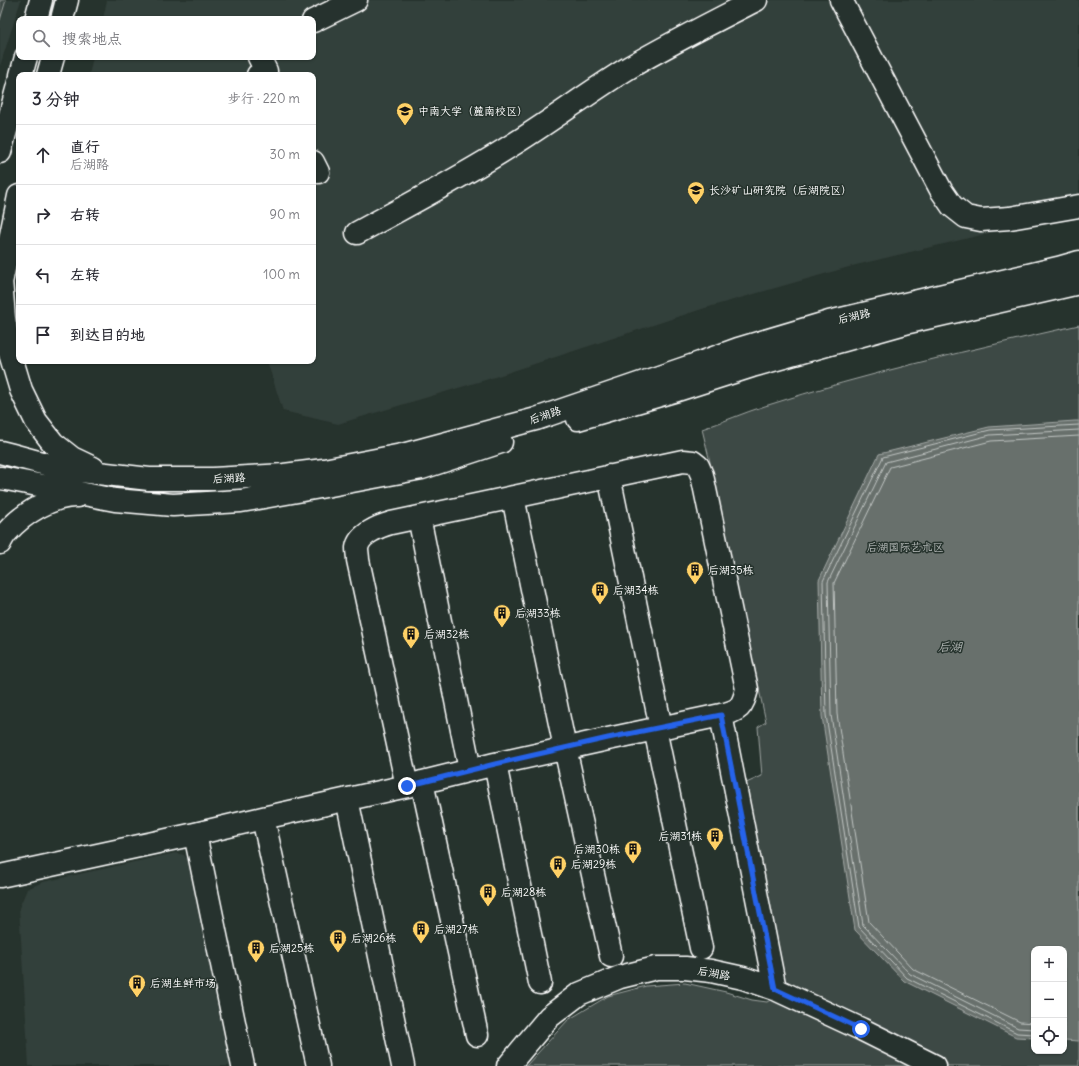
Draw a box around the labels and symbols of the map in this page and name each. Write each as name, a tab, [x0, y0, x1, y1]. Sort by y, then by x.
school or university icon: 中南大学（麓南校区）	[395, 101, 415, 126]
place label: 中南大学（麓南校区）	[418, 104, 528, 118]
school or university icon: 长沙矿山研究院（后湖院区）	[686, 180, 706, 205]
place label: 长沙矿山研究院（后湖院区）	[709, 183, 852, 197]
street label: 后湖路	[836, 305, 872, 327]
street label: 后湖路	[527, 403, 563, 427]
street label: 后湖路	[212, 470, 246, 486]
park label: 后湖国际艺术区	[867, 540, 944, 554]
building icon: 后湖35栋	[685, 560, 705, 585]
place label: 后湖35栋	[708, 563, 754, 577]
building icon: 后湖34栋	[590, 580, 610, 605]
place label: 后湖34栋	[613, 583, 659, 597]
building icon: 后湖33栋	[492, 603, 512, 628]
place label: 后湖33栋	[515, 606, 561, 620]
building icon: 后湖32栋	[401, 624, 421, 649]
place label: 后湖32栋	[424, 627, 469, 641]
water label: 后湖	[938, 639, 963, 654]
route end	[398, 777, 416, 795]
building icon: 后湖31栋	[705, 826, 725, 851]
place label: 后湖31栋	[659, 829, 702, 843]
building icon: 后湖30栋	[623, 839, 643, 864]
place label: 后湖30栋	[574, 842, 620, 856]
building icon: 后湖29栋	[548, 854, 568, 879]
place label: 后湖29栋	[571, 857, 616, 871]
building icon: 后湖28栋	[478, 882, 498, 907]
place label: 后湖28栋	[501, 885, 546, 899]
building icon: 后湖27栋	[411, 919, 431, 944]
place label: 后湖27栋	[434, 922, 478, 936]
building icon: 后湖26栋	[328, 928, 348, 953]
place label: 后湖26栋	[351, 931, 396, 945]
building icon: 后湖25栋	[246, 938, 266, 963]
place label: 后湖25栋	[269, 941, 314, 955]
street label: 后湖路	[697, 963, 731, 983]
building icon: 后湖生鲜市场	[127, 973, 147, 998]
place label: 后湖生鲜市场	[150, 976, 216, 990]
route start	[852, 1020, 870, 1038]

